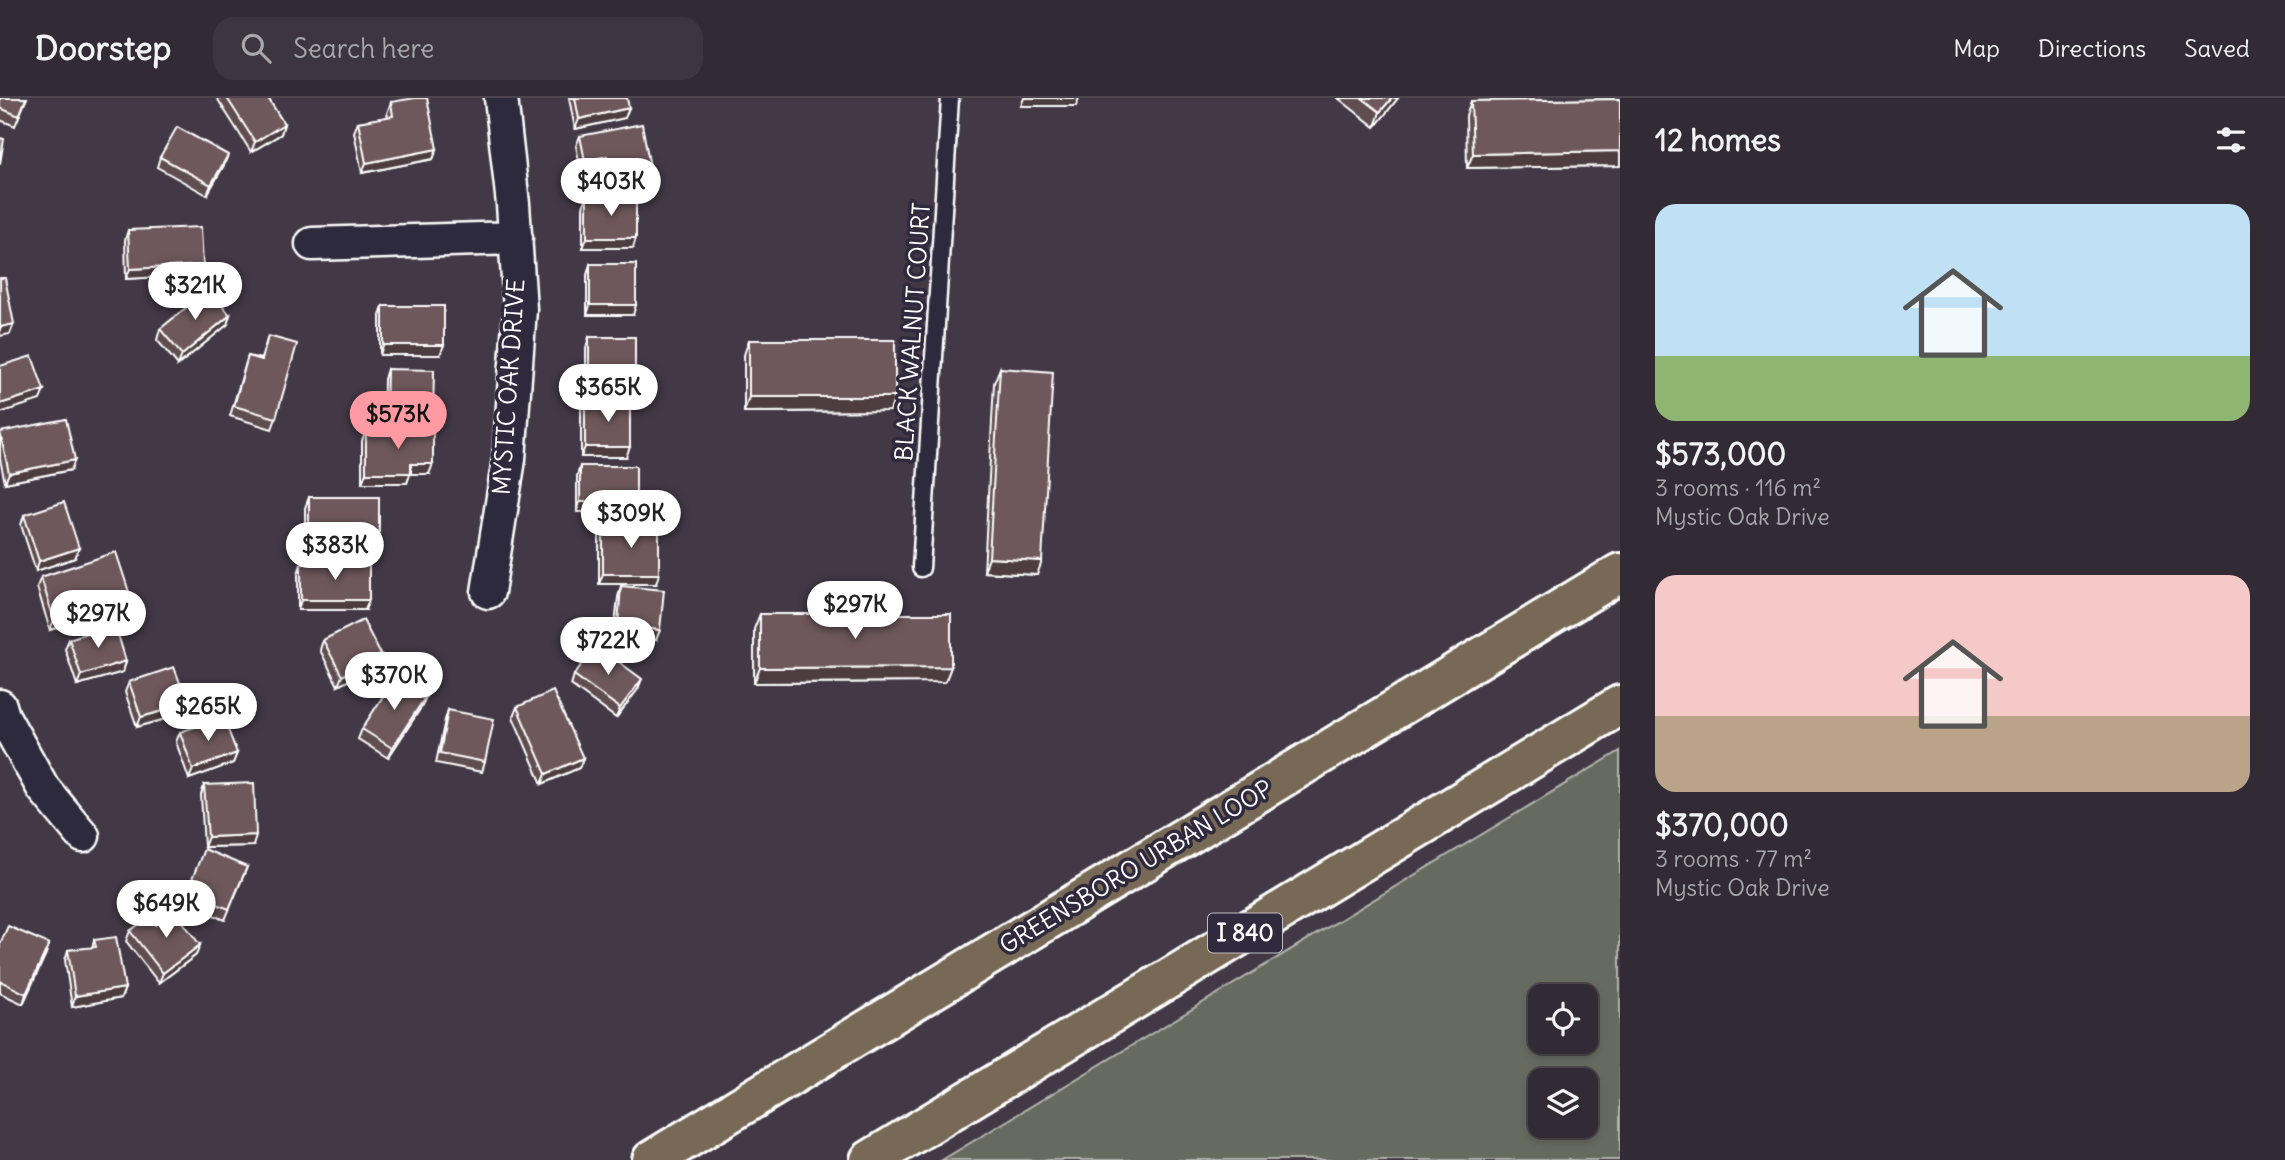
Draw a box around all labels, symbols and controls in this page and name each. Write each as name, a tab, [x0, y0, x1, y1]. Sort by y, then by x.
search box	[213, 17, 703, 80]
text: Doorstep	[35, 27, 171, 69]
icon: search	[237, 29, 275, 67]
text: Search here	[293, 32, 434, 65]
text: Map	[1953, 33, 2000, 63]
text: Directions	[2038, 33, 2146, 63]
text: Saved	[2184, 33, 2250, 63]
text: 12 homes	[1655, 121, 1781, 159]
icon: filters	[2212, 121, 2250, 159]
pin: $403K	[562, 158, 660, 218]
text: $403K	[577, 166, 645, 195]
street label: BLACK WALNUT COURT	[888, 202, 936, 462]
icon: home	[1890, 250, 2016, 376]
pin: $321K	[146, 262, 244, 322]
text: $321K	[164, 270, 226, 299]
street label: MYSTIC OAK DRIVE	[485, 278, 531, 496]
pin: $365K	[559, 364, 657, 424]
text: $365K	[575, 372, 641, 401]
pin: $573K	[349, 392, 447, 451]
text: $573K	[366, 399, 430, 428]
text: $573,000	[1655, 435, 1786, 473]
text: 3 rooms · 116 m²	[1655, 473, 1821, 502]
pin: $309K	[582, 490, 680, 550]
text: $309K	[597, 498, 665, 527]
text: Mystic Oak Drive	[1655, 502, 1830, 531]
pin: $383K	[286, 522, 384, 582]
text: $383K	[302, 530, 368, 559]
pin: $297K	[806, 582, 904, 641]
text: $297K	[823, 589, 887, 618]
pin: $297K	[49, 590, 147, 650]
text: $297K	[66, 598, 130, 627]
pin: $722K	[559, 618, 657, 677]
icon: home	[1890, 621, 2016, 747]
text: $722K	[576, 625, 640, 654]
pin: $370K	[345, 652, 443, 712]
text: $370K	[361, 660, 427, 689]
pin: $265K	[159, 684, 257, 743]
text: $265K	[175, 691, 241, 720]
street label: GREENSBORO URBAN LOOP	[994, 773, 1277, 960]
text: $370,000	[1655, 806, 1789, 844]
text: 3 rooms · 77 m²	[1655, 844, 1812, 873]
text: Mystic Oak Drive	[1655, 873, 1830, 902]
pin: $649K	[117, 880, 215, 940]
text: $649K	[133, 888, 199, 917]
road number: I 840	[1208, 914, 1282, 953]
map controls	[1528, 984, 1598, 1138]
button: locate	[1528, 984, 1598, 1054]
button: layers	[1528, 1068, 1598, 1138]

